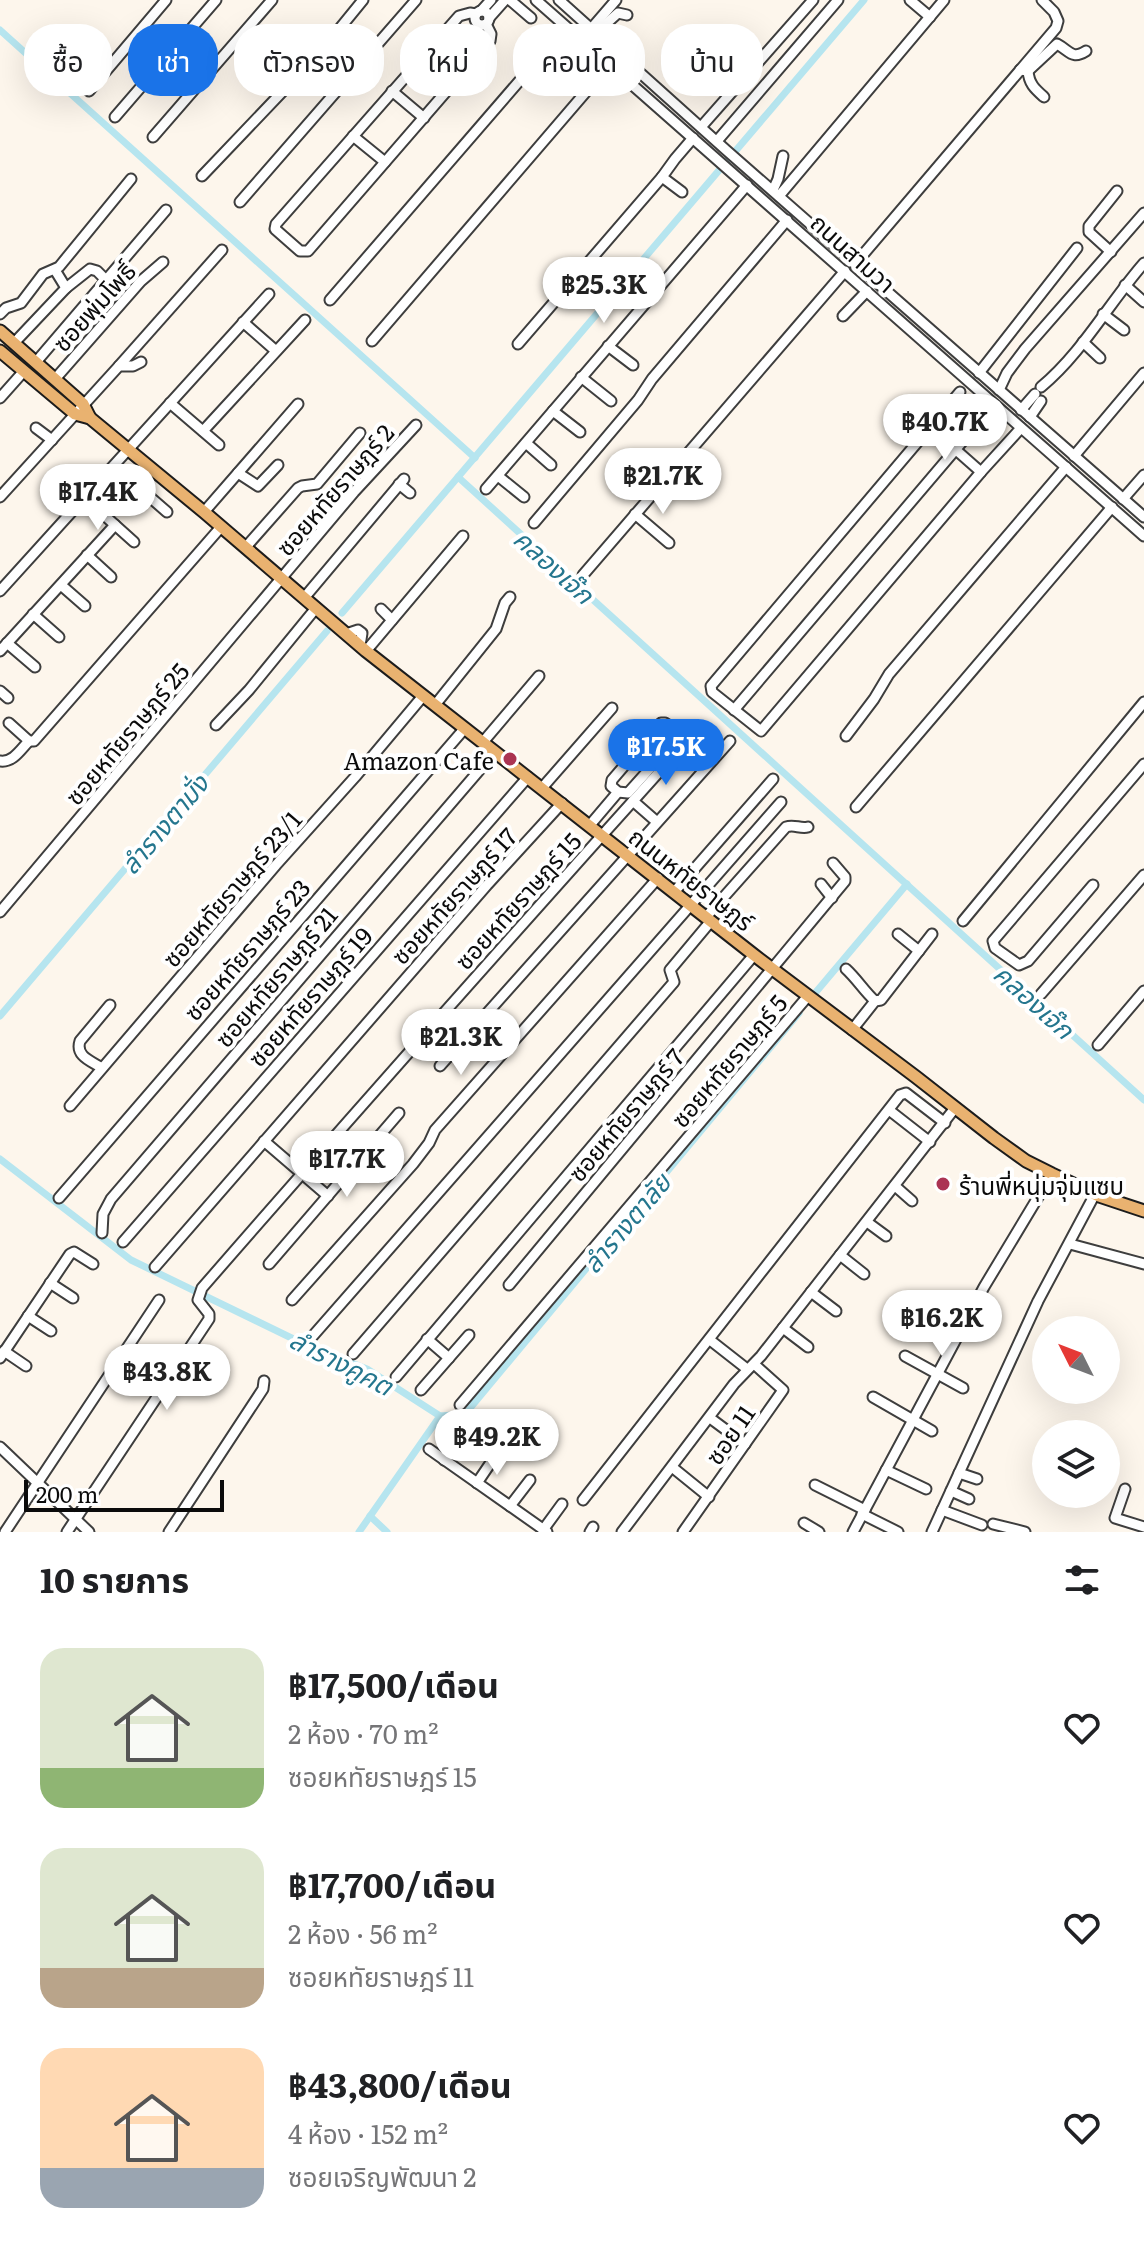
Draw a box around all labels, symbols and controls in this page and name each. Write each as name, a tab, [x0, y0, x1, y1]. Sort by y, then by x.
chip: ซื้อ	[24, 24, 112, 96]
chip: เช่า	[128, 24, 218, 96]
chip: ตัวกรอง	[234, 24, 384, 96]
chip: ใหม่	[400, 24, 497, 96]
chip: คอนโด	[513, 24, 645, 96]
chip: บ้าน	[661, 24, 763, 96]
street label: ถนนสามวา	[804, 204, 904, 300]
street label: ซอยพุ่มโพธิ์	[43, 253, 143, 358]
pin: ฿25.3K	[539, 257, 669, 325]
text: ฿25.3K	[561, 263, 647, 302]
pin: ฿40.7K	[880, 394, 1010, 462]
text: ฿40.7K	[901, 400, 989, 439]
street label: ซอยหทัยราษฎร์ 2	[267, 416, 401, 562]
pin: ฿21.7K	[598, 448, 728, 516]
text: ฿21.7K	[623, 454, 703, 493]
pin: ฿17.4K	[33, 464, 163, 532]
text: ฿17.4K	[58, 470, 138, 509]
water label: คลองเจ๊ก	[506, 518, 605, 613]
street label: ซอยหทัยราษฎร์ 25	[56, 654, 196, 812]
pin: ฿17.5K	[601, 719, 731, 787]
text: ฿17.5K	[626, 725, 706, 764]
place label: Amazon Cafe	[343, 742, 494, 777]
marker: Amazon Cafe	[501, 750, 519, 768]
water label: ลำรางตามั่ง	[110, 764, 217, 881]
street label: ซอยหทัยราษฎร์ 23/1	[156, 804, 306, 972]
street label: ถนนหทัยราษฎร์	[622, 818, 763, 939]
street label: ซอยหทัยราษฎร์ 17	[382, 819, 524, 971]
street label: ซอยหทัยราษฎร์ 15	[446, 824, 588, 976]
street label: ซอยหทัยราษฎร์ 23	[177, 873, 315, 1025]
street label: ซอยหทัยราษฎร์ 21	[206, 898, 344, 1054]
street label: ซอยหทัยราษฎร์ 19	[239, 919, 379, 1073]
water label: คลองเจ๊ก	[986, 953, 1085, 1048]
street label: ซอยหทัยราษฎร์ 5	[662, 986, 794, 1134]
pin: ฿21.3K	[396, 1009, 526, 1077]
text: ฿21.3K	[419, 1015, 503, 1054]
street label: ซอยหทัยราษฎร์ 7	[559, 1040, 691, 1188]
pin: ฿17.7K	[282, 1131, 412, 1199]
text: ฿17.7K	[308, 1137, 386, 1176]
water label: ลำรางตาลัย	[571, 1162, 679, 1280]
place label: ร้านพี่หนุ่มจุ่มแซบ	[959, 1167, 1124, 1202]
marker: ร้านพี่หนุ่มจุ่มแซบ	[934, 1175, 952, 1193]
pin: ฿16.2K	[877, 1290, 1007, 1358]
text: ฿16.2K	[900, 1296, 984, 1335]
north arrow	[1032, 1316, 1120, 1404]
map controls	[1032, 1316, 1120, 1508]
water label: ลำรางคูคต	[284, 1318, 402, 1404]
pin: ฿43.8K	[102, 1344, 232, 1412]
text: ฿43.8K	[122, 1350, 212, 1389]
street label: ซอย 11	[696, 1397, 762, 1471]
pin: ฿49.2K	[432, 1409, 562, 1477]
text: ฿49.2K	[453, 1415, 541, 1454]
button: layers	[1032, 1420, 1120, 1508]
scale bar	[24, 1476, 224, 1512]
text: 200 m	[36, 1477, 98, 1510]
text: 10 รายการ	[40, 1553, 189, 1603]
icon: filters	[1060, 1558, 1104, 1602]
text: ฿17,500/เดือน	[288, 1658, 499, 1708]
icon: home	[104, 1680, 200, 1776]
icon: heart	[1060, 1706, 1104, 1750]
text: 2 ห้อง · 70 m²	[288, 1713, 439, 1752]
text: ซอยหทัยราษฎร์ 15	[288, 1756, 477, 1795]
text: ฿17,700/เดือน	[288, 1858, 496, 1908]
icon: home	[104, 1880, 200, 1976]
icon: heart	[1060, 1906, 1104, 1950]
text: 2 ห้อง · 56 m²	[288, 1913, 438, 1952]
text: ซอยหทัยราษฎร์ 11	[288, 1956, 474, 1995]
text: ฿43,800/เดือน	[288, 2058, 512, 2108]
icon: home	[104, 2080, 200, 2176]
icon: heart	[1060, 2106, 1104, 2150]
text: 4 ห้อง · 152 m²	[288, 2113, 448, 2152]
text: ซอยเจริญพัฒนา 2	[288, 2156, 476, 2195]

